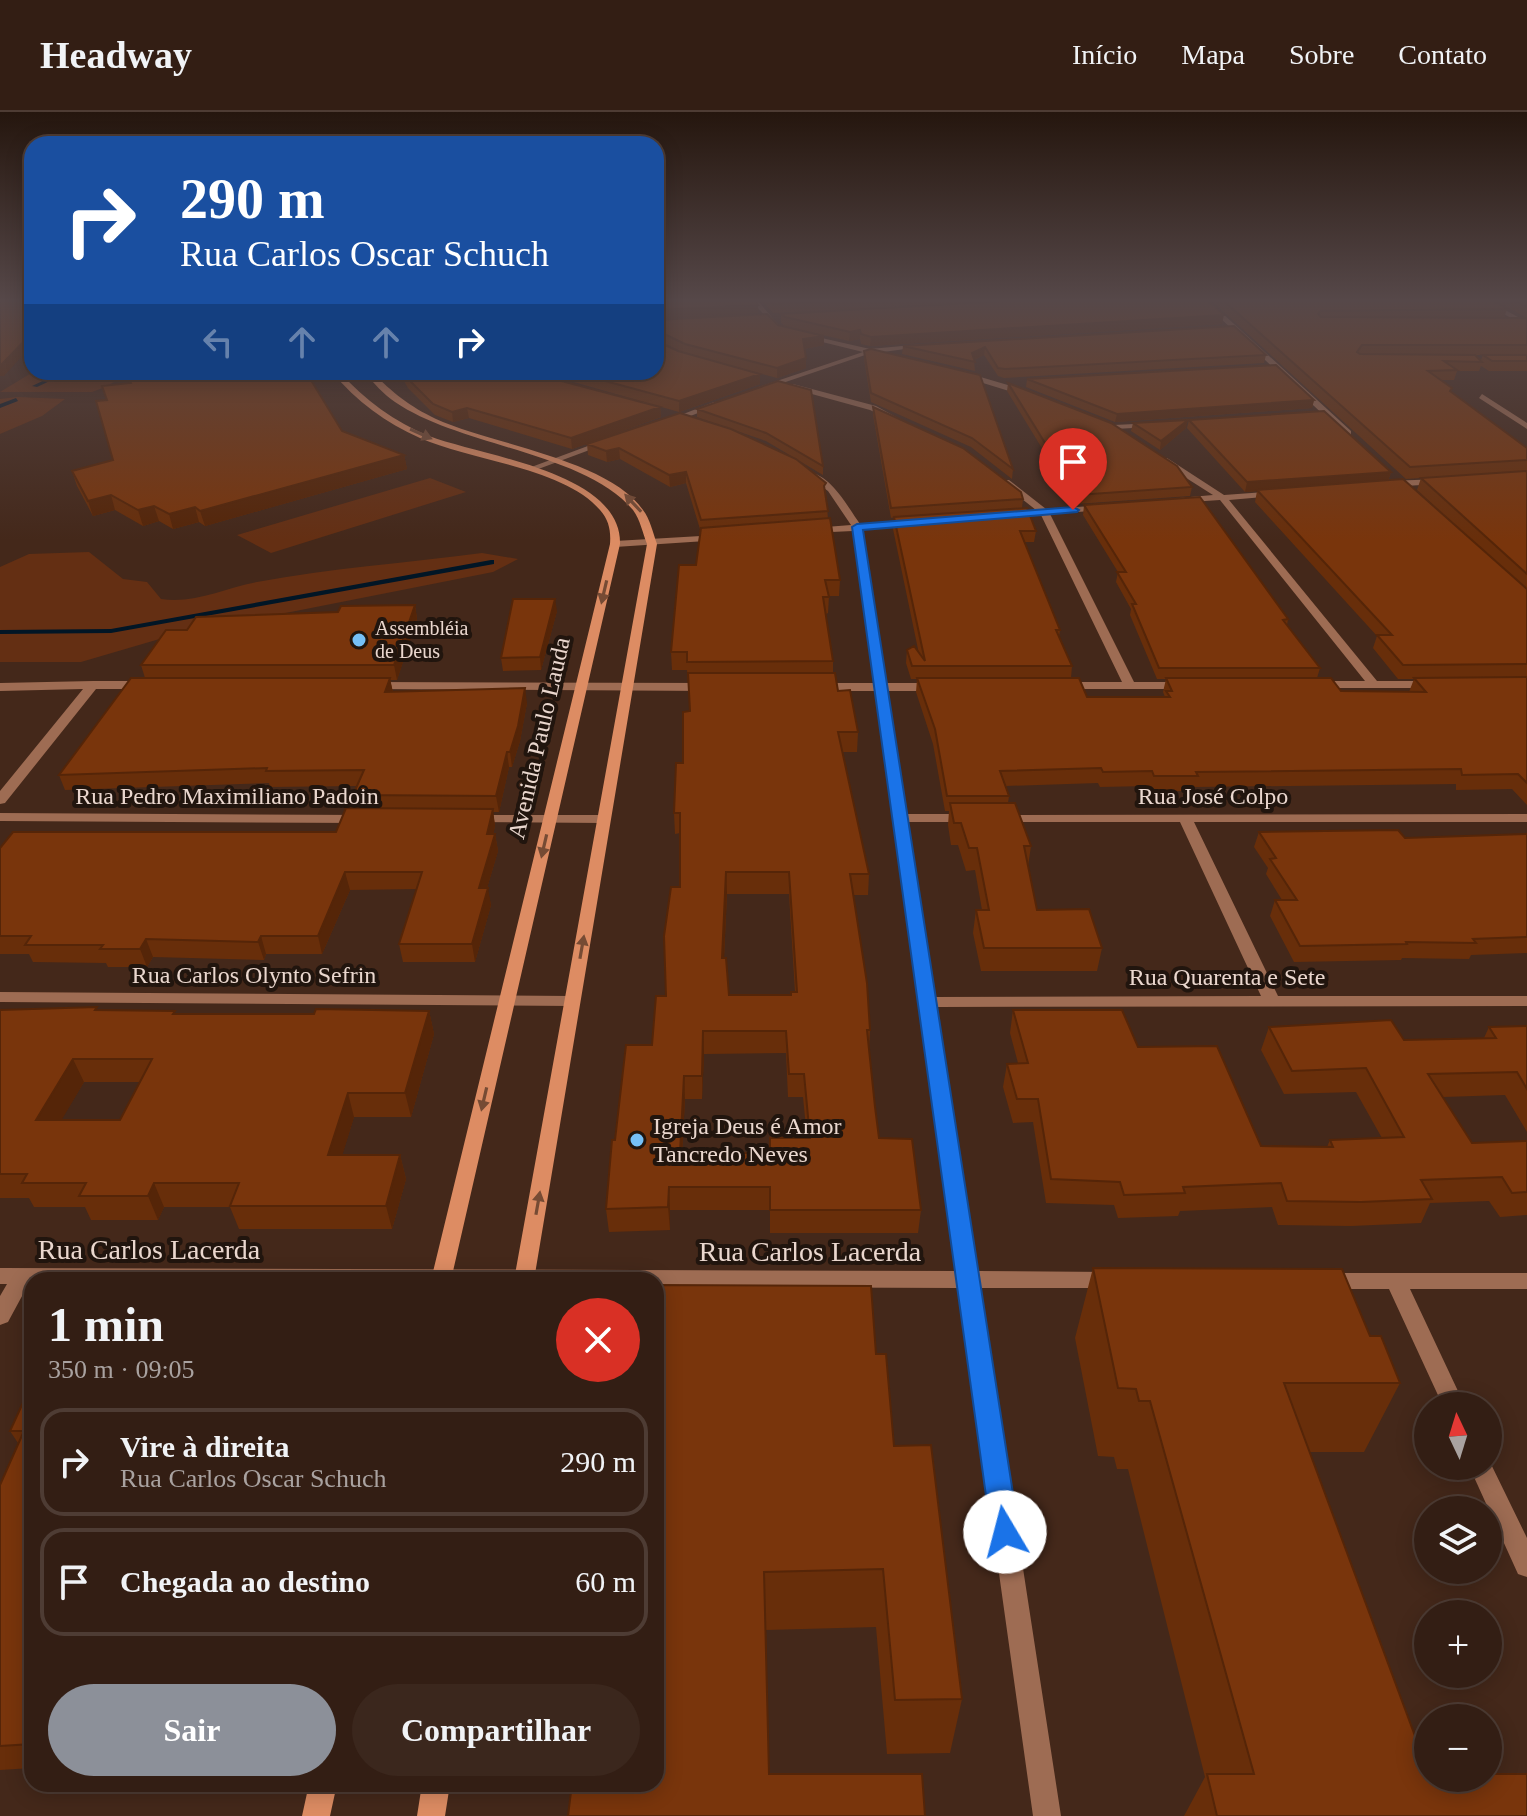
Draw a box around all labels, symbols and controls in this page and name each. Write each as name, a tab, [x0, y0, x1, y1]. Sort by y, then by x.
text: Headway	[40, 34, 192, 76]
text: Início	[1072, 39, 1137, 70]
text: Mapa	[1181, 39, 1245, 70]
text: Sobre	[1289, 39, 1354, 70]
text: Contato	[1398, 39, 1487, 70]
icon: right	[48, 168, 152, 272]
text: 290 m	[180, 168, 325, 230]
text: Rua Carlos Oscar Schuch	[180, 234, 549, 274]
icon: left	[196, 320, 240, 364]
icon: ahead	[280, 320, 324, 364]
icon: ahead	[364, 320, 408, 364]
icon: right	[448, 320, 492, 364]
one-way arrow	[409, 427, 432, 441]
pin	[1039, 428, 1107, 510]
icon: arrive	[1051, 440, 1095, 484]
one-way arrow	[624, 494, 642, 513]
one-way arrow	[597, 580, 610, 605]
place label: Assembléia de Deus	[375, 617, 468, 662]
marker: Assembléia de Deus	[350, 631, 368, 649]
street label: Avenida Paulo Lauda	[503, 634, 575, 841]
street label: Rua Pedro Maximiliano Padoin	[75, 783, 379, 809]
street label: Rua José Colpo	[1138, 783, 1288, 809]
one-way arrow	[538, 833, 550, 858]
one-way arrow	[576, 934, 588, 959]
street label: Rua Carlos Olynto Sefrin	[132, 962, 376, 988]
street label: Rua Quarenta e Sete	[1129, 964, 1325, 990]
one-way arrow	[478, 1086, 490, 1111]
place label: Igreja Deus é Amor Tancredo Neves	[653, 1113, 842, 1167]
marker: Igreja Deus é Amor Tancredo Neves	[628, 1131, 646, 1149]
one-way arrow	[532, 1190, 544, 1215]
street label: Rua Carlos Lacerda	[38, 1234, 261, 1265]
street label: Rua Carlos Lacerda	[699, 1236, 922, 1267]
text: 1 min	[48, 1298, 164, 1351]
button: close	[556, 1298, 640, 1382]
text: 350 m · 09:05	[48, 1355, 195, 1384]
north arrow	[1414, 1392, 1502, 1480]
map controls	[1414, 1392, 1502, 1792]
text: Vire à direita	[120, 1430, 289, 1463]
icon: right	[52, 1440, 96, 1484]
text: 290 m	[560, 1445, 636, 1478]
text: Rua Carlos Oscar Schuch	[120, 1464, 386, 1493]
position arrow	[963, 1490, 1047, 1574]
button: layers	[1414, 1496, 1502, 1584]
icon: arrive	[52, 1560, 96, 1604]
text: Chegada ao destino	[120, 1565, 370, 1598]
text: 60 m	[575, 1565, 636, 1598]
button: +	[1414, 1600, 1502, 1688]
button: Sair	[48, 1684, 336, 1776]
button: Compartilhar	[352, 1684, 640, 1776]
button: −	[1414, 1704, 1502, 1792]

